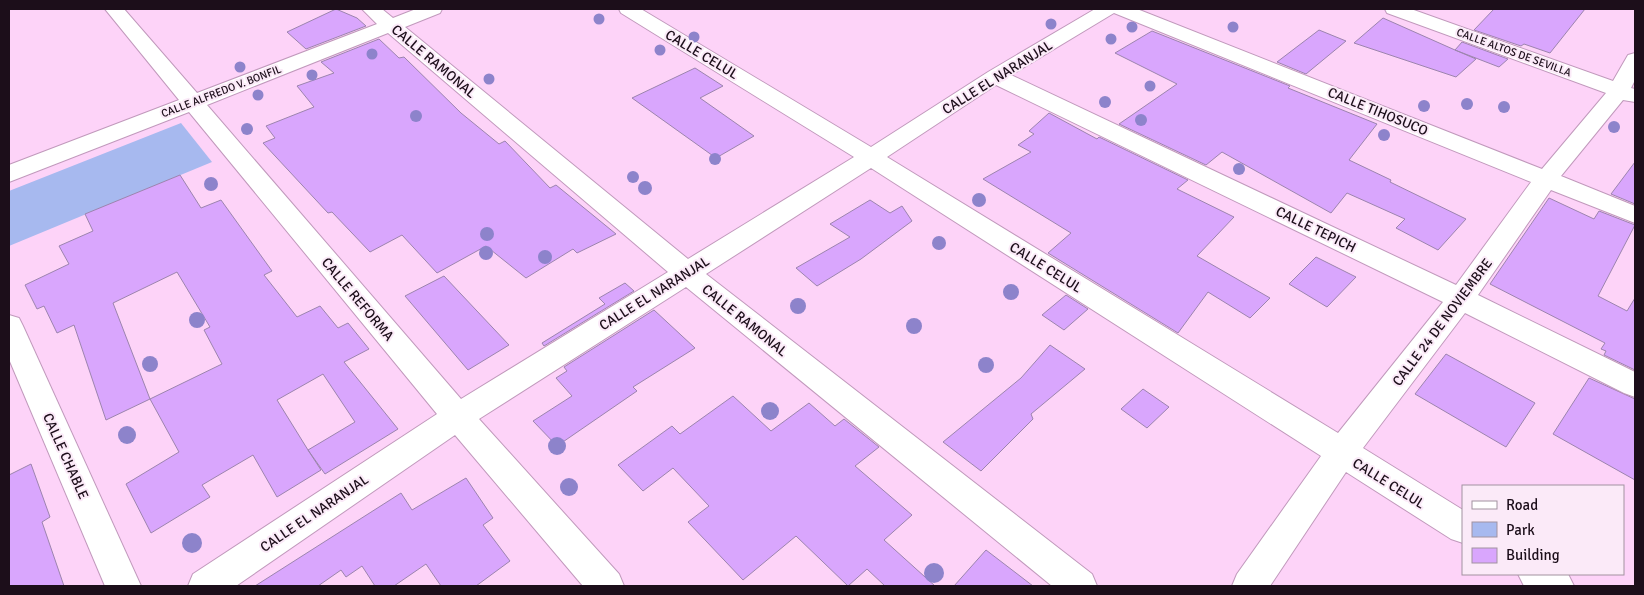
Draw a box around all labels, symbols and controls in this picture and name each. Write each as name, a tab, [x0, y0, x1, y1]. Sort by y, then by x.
street label: CALLE RAMONAL	[388, 21, 479, 102]
street label: CALLE CELUL	[662, 26, 741, 83]
street label: CALLE ALTOS DE SEVILLA	[1455, 26, 1573, 79]
street label: CALLE EL NARANJAL	[939, 37, 1056, 118]
street label: CALLE ALFREDO V. BONFIL	[159, 62, 283, 120]
street label: CALLE TIHOSUCO	[1325, 84, 1430, 139]
street label: CALLE TEPICH	[1273, 203, 1359, 256]
street label: CALLE CELUL	[1006, 238, 1085, 296]
street label: CALLE EL NARANJAL	[596, 253, 713, 334]
street label: CALLE REFORMA	[318, 254, 398, 345]
street label: CALLE 24 DE NOVIEMBRE	[1389, 255, 1496, 389]
street label: CALLE RAMONAL	[699, 281, 791, 360]
street label: CALLE CHABLE	[39, 411, 92, 502]
street label: CALLE CELUL	[1349, 454, 1428, 512]
street label: CALLE EL NARANJAL	[257, 471, 372, 556]
legend	[1462, 485, 1624, 575]
text: Road	[1506, 496, 1538, 514]
text: Park	[1506, 521, 1535, 539]
text: Building	[1506, 546, 1560, 564]

